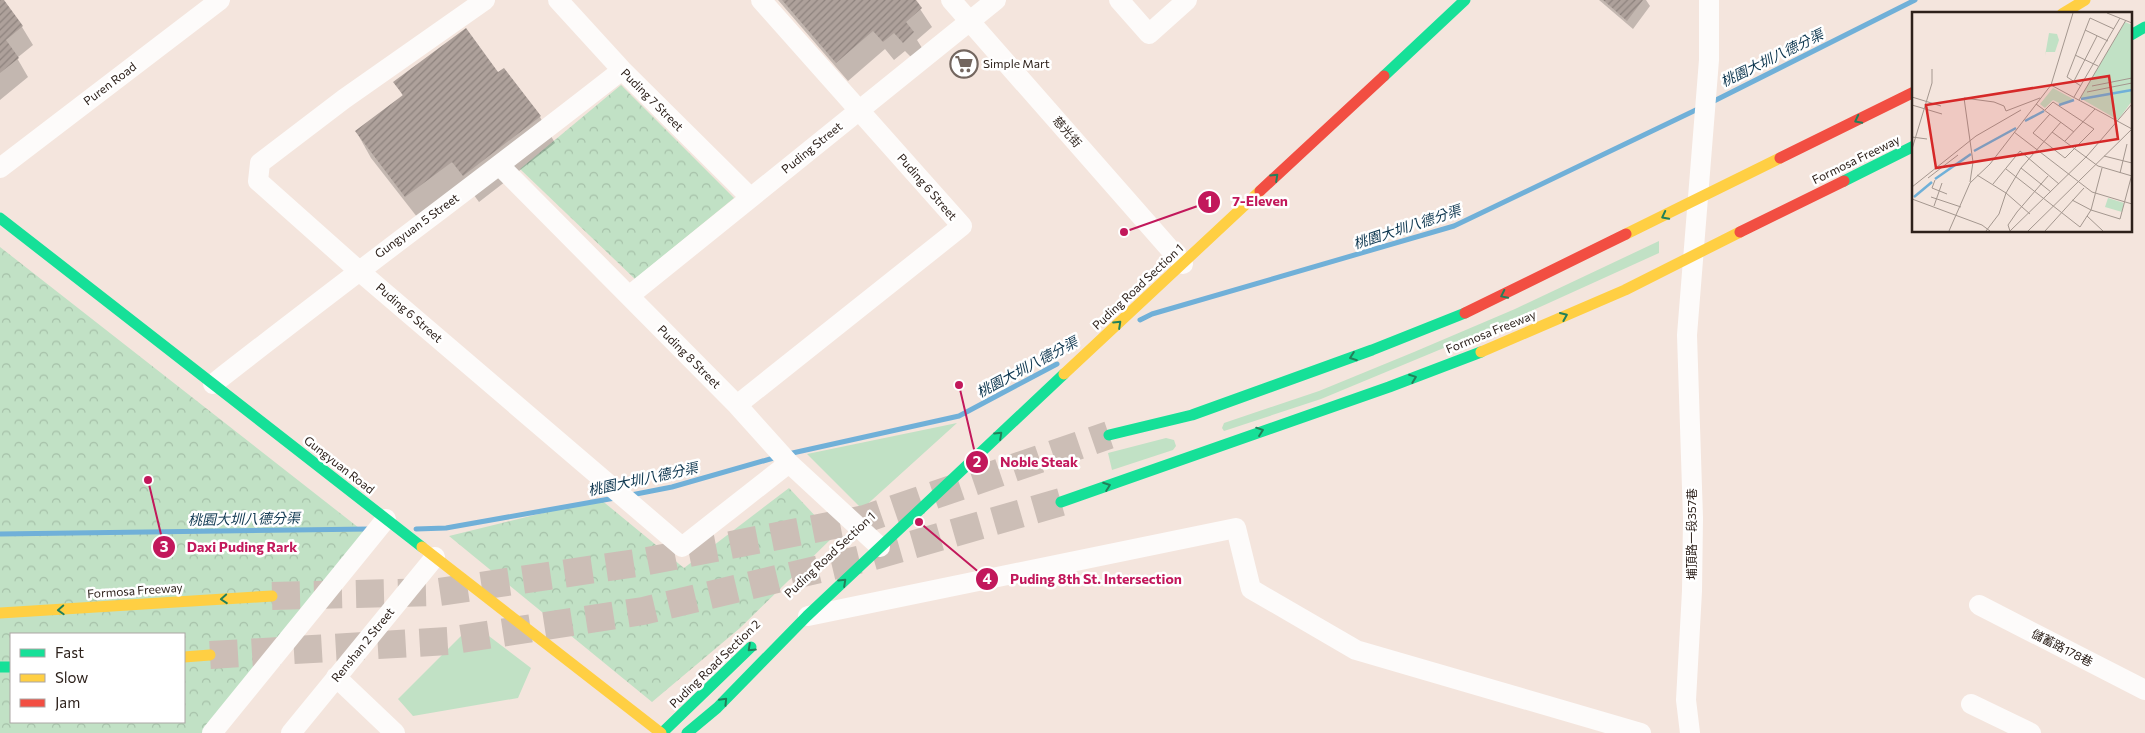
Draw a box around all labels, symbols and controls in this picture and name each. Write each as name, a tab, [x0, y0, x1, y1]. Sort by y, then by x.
inset map	[1912, 12, 2132, 232]
water label: 桃園大圳八德分渠	[1718, 24, 1828, 90]
supermarket icon: Simple Mart	[949, 49, 979, 79]
place label: Simple Mart	[983, 56, 1050, 70]
street label: Puren Road	[80, 59, 139, 108]
street label: Puding 7 Street	[619, 65, 687, 133]
street label: 慈光街	[1051, 113, 1085, 150]
one-way arrow	[1854, 114, 1863, 124]
street label: Puding Street	[778, 118, 845, 176]
street label: Formosa Freeway	[1809, 132, 1902, 186]
street label: Puding 6 Street	[895, 150, 960, 222]
one-way arrow	[1270, 174, 1279, 183]
callout: 7-Eleven	[1197, 187, 1298, 216]
street label: Gungyuan 5 Street	[372, 190, 461, 260]
text: 1	[1206, 192, 1212, 210]
text: 7-Eleven	[1232, 192, 1288, 209]
water label: 桃園大圳八德分渠	[1351, 201, 1465, 252]
one-way arrow	[1661, 210, 1670, 220]
street label: Puding Road Section 1	[1089, 241, 1186, 332]
street label: Puding 6 Street	[374, 280, 446, 345]
one-way arrow	[1500, 289, 1509, 300]
street label: Formosa Freeway	[1444, 307, 1538, 356]
one-way arrow	[1559, 312, 1568, 323]
one-way arrow	[1113, 321, 1122, 330]
street label: Puding 8 Street	[655, 322, 724, 391]
water label: 桃園大圳八德分渠	[973, 332, 1082, 400]
one-way arrow	[1350, 351, 1358, 361]
one-way arrow	[1409, 373, 1417, 383]
one-way arrow	[1255, 427, 1264, 437]
street label: Gungyuan Road	[302, 432, 378, 496]
one-way arrow	[993, 432, 1002, 441]
callout: Noble Steak	[965, 448, 1088, 477]
text: 2	[973, 452, 981, 470]
text: Noble Steak	[1000, 453, 1078, 470]
water label: 桃園大圳八德分渠	[586, 458, 701, 498]
one-way arrow	[1102, 482, 1111, 492]
street label: 埔頂路一段357巷	[1684, 488, 1698, 580]
water label: 桃園大圳八德分渠	[188, 509, 302, 528]
street label: Puding Road Section 1	[781, 509, 878, 600]
callout: Daxi Puding Rark	[151, 532, 307, 561]
text: 3	[160, 537, 169, 555]
text: Daxi Puding Rark	[187, 538, 297, 555]
callout: Puding 8th St. Intersection	[975, 564, 1192, 593]
text: 4	[982, 569, 992, 587]
text: Puding 8th St. Intersection	[1010, 570, 1182, 587]
one-way arrow	[837, 579, 846, 588]
street label: Formosa Freeway	[87, 580, 183, 600]
one-way arrow	[219, 594, 227, 605]
one-way arrow	[57, 604, 65, 615]
street label: Renshan 2 Street	[328, 604, 397, 684]
street label: Puding Road Section 2	[666, 616, 763, 710]
street label: 儲蓄路178巷	[2030, 626, 2095, 668]
legend	[10, 633, 185, 723]
one-way arrow	[747, 642, 756, 651]
text: Fast	[55, 643, 84, 661]
text: Slow	[55, 668, 88, 686]
text: Jam	[55, 693, 80, 711]
one-way arrow	[718, 698, 727, 707]

